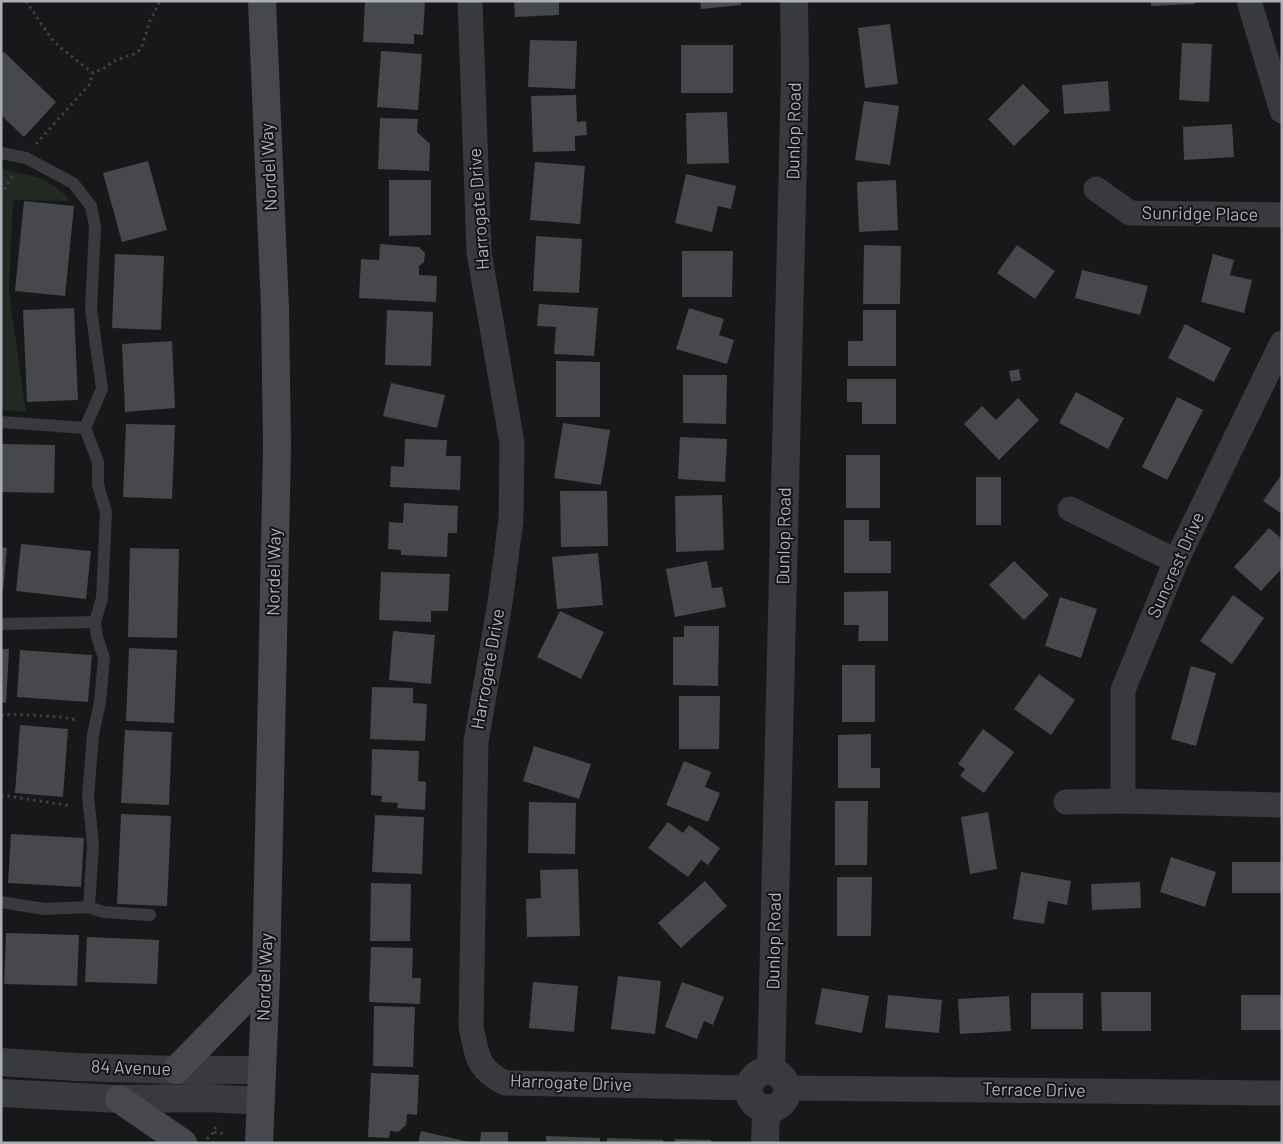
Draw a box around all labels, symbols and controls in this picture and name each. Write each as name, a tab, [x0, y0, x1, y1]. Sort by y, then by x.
street label: Dunlop Road	[781, 82, 805, 180]
street label: Nordel Way	[255, 123, 281, 212]
street label: Harrogate Drive	[463, 147, 493, 271]
street label: Sunridge Place	[1142, 201, 1258, 225]
street label: Dunlop Road	[771, 487, 795, 585]
street label: Suncrest Drive	[1142, 508, 1208, 621]
street label: Nordel Way	[261, 528, 285, 616]
street label: Harrogate Drive	[466, 607, 508, 731]
street label: Dunlop Road	[761, 892, 785, 990]
street label: Nordel Way	[251, 933, 277, 1021]
street label: 84 Avenue	[91, 1055, 171, 1079]
street label: Harrogate Drive	[510, 1069, 632, 1095]
street label: Terrace Drive	[982, 1077, 1086, 1101]

